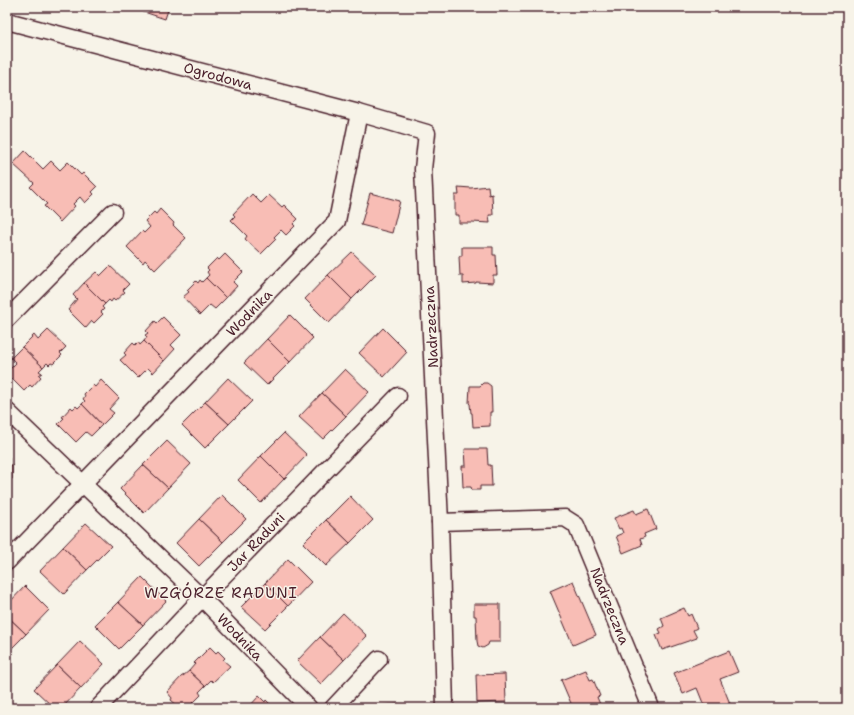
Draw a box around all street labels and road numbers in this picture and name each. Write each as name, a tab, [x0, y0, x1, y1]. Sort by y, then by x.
street label: Ogrodowa	[182, 58, 255, 94]
street label: Wodnika	[222, 285, 276, 340]
street label: Nadrzeczna	[420, 285, 442, 368]
street label: Jar Raduni	[223, 509, 289, 575]
street label: Nadrzeczna	[586, 565, 634, 648]
street label: Wodnika	[213, 610, 267, 665]

